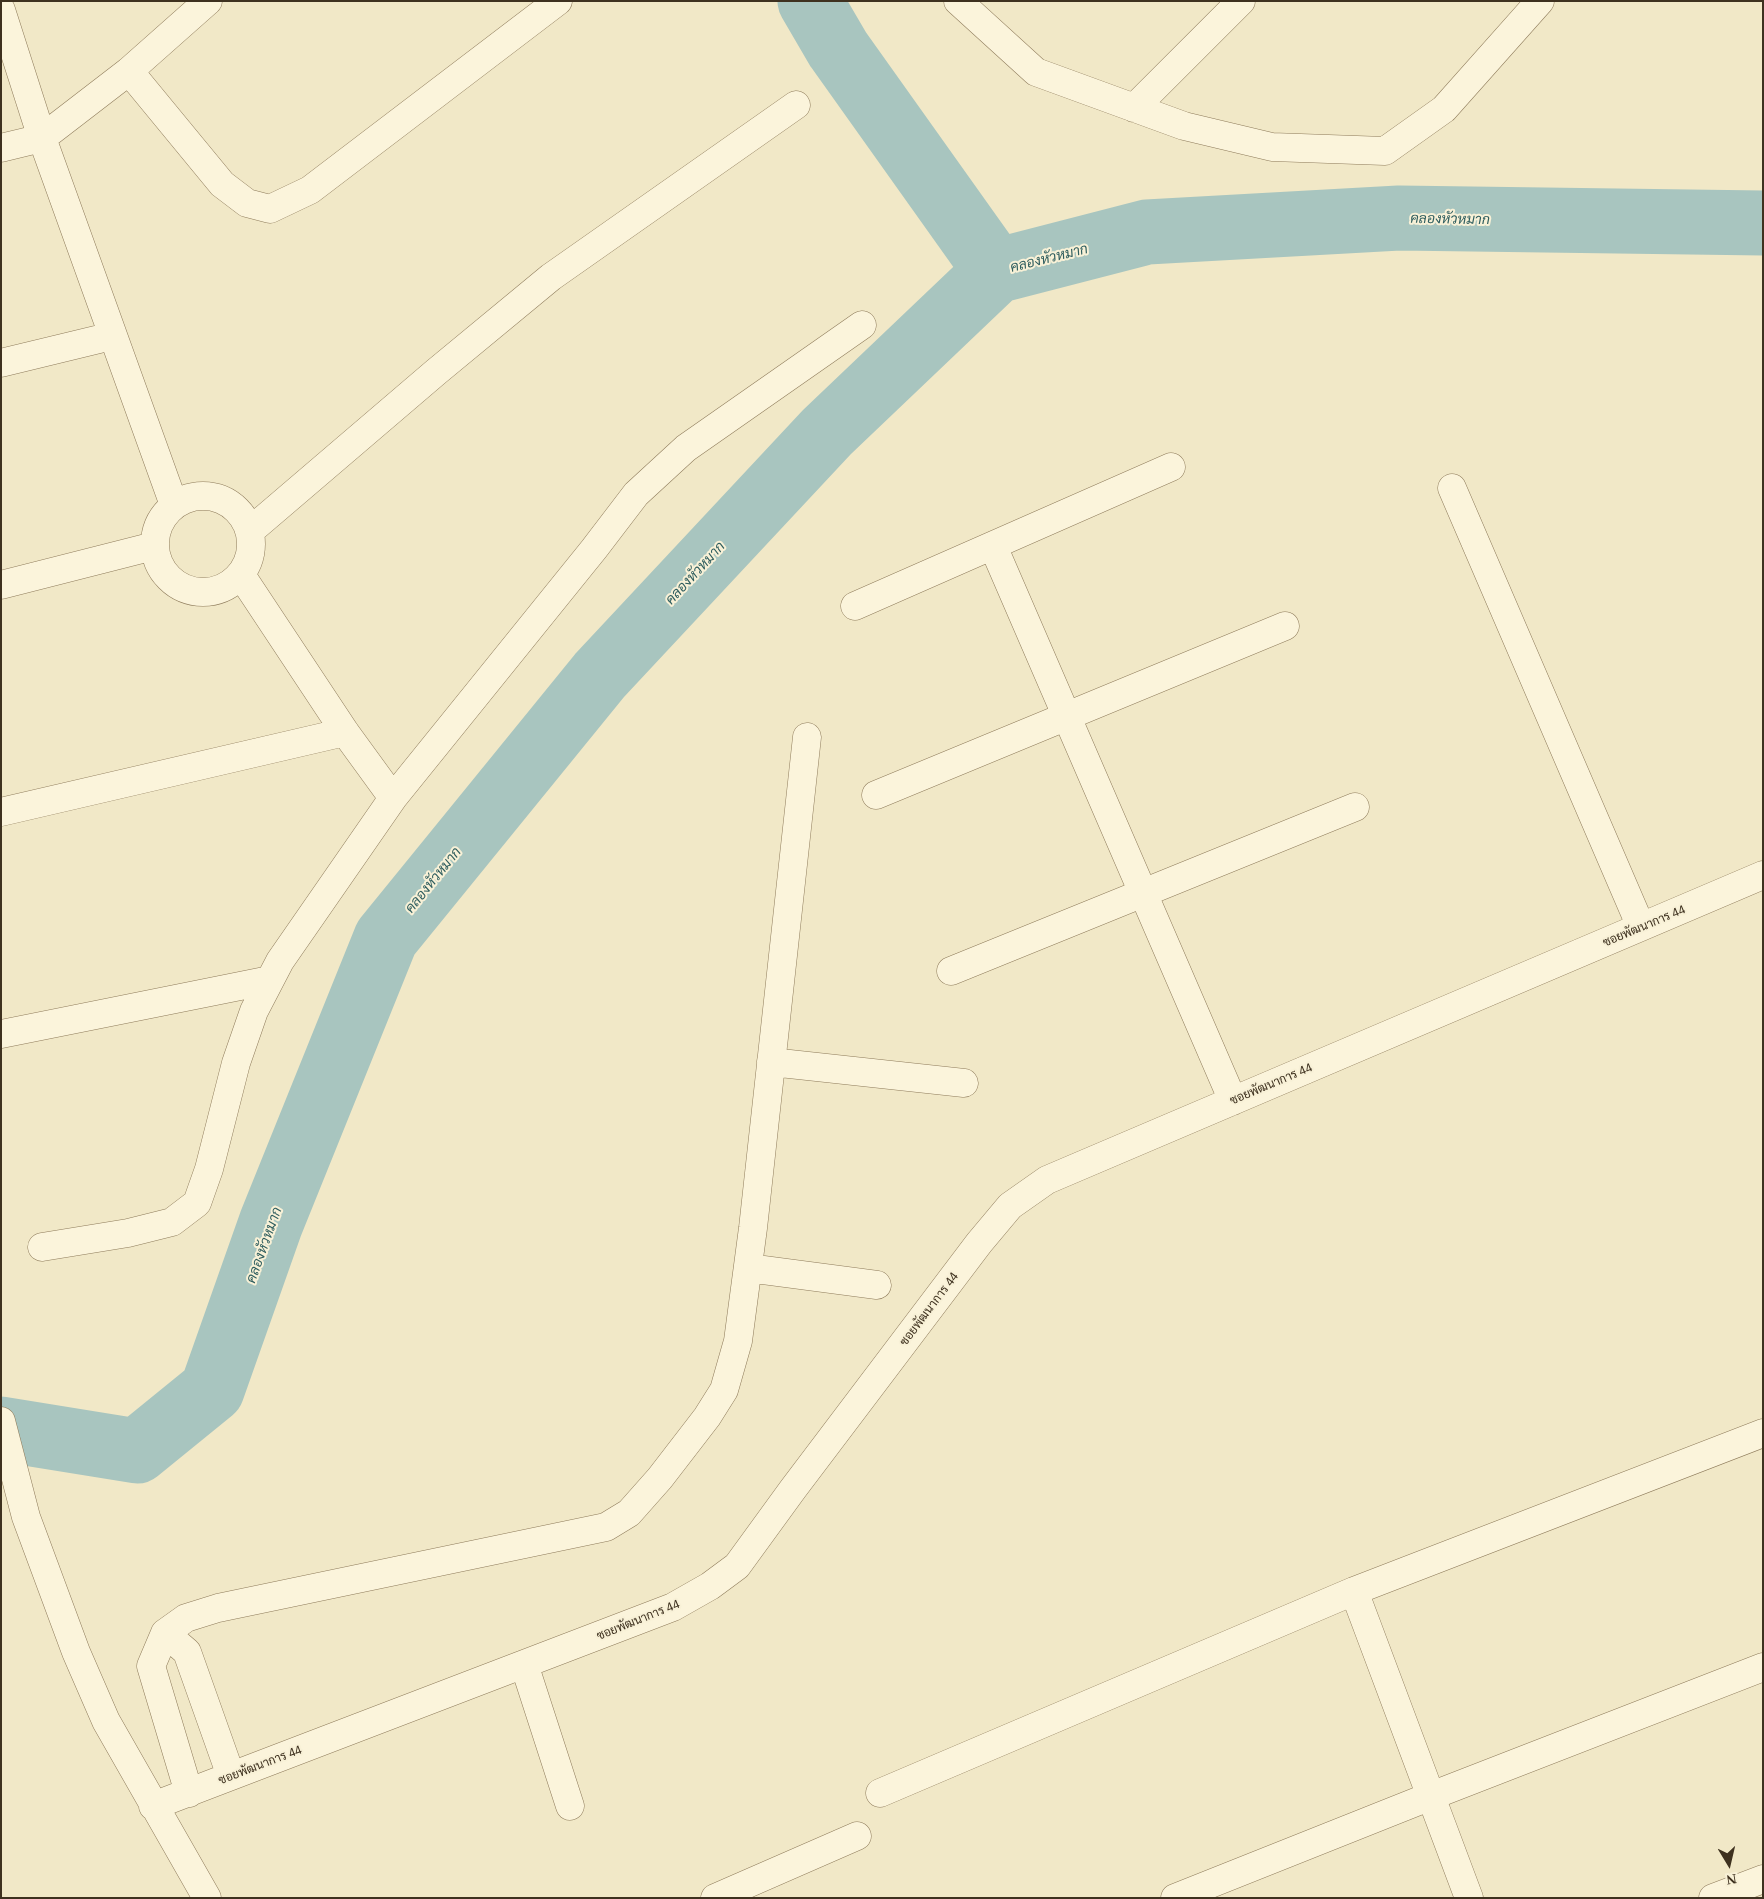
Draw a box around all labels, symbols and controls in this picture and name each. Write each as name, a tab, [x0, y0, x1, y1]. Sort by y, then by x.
water label: คลองหัวหมาก	[1410, 210, 1490, 228]
water label: คลองหัวหมาก	[1008, 240, 1090, 276]
water label: คลองหัวหมาก	[662, 538, 728, 608]
water label: คลองหัวหมาก	[401, 844, 465, 916]
street label: ซอยพัฒนาการ 44	[1601, 902, 1687, 950]
street label: ซอยพัฒนาการ 44	[1228, 1060, 1314, 1108]
water label: คลองหัวหมาก	[243, 1205, 285, 1285]
street label: ซอยพัฒนาการ 44	[897, 1270, 961, 1348]
street label: ซอยพัฒนาการ 44	[594, 1597, 682, 1643]
street label: ซอยพัฒนาการ 44	[216, 1743, 304, 1787]
north arrow	[1704, 1839, 1754, 1889]
text: N	[1725, 1871, 1738, 1888]

